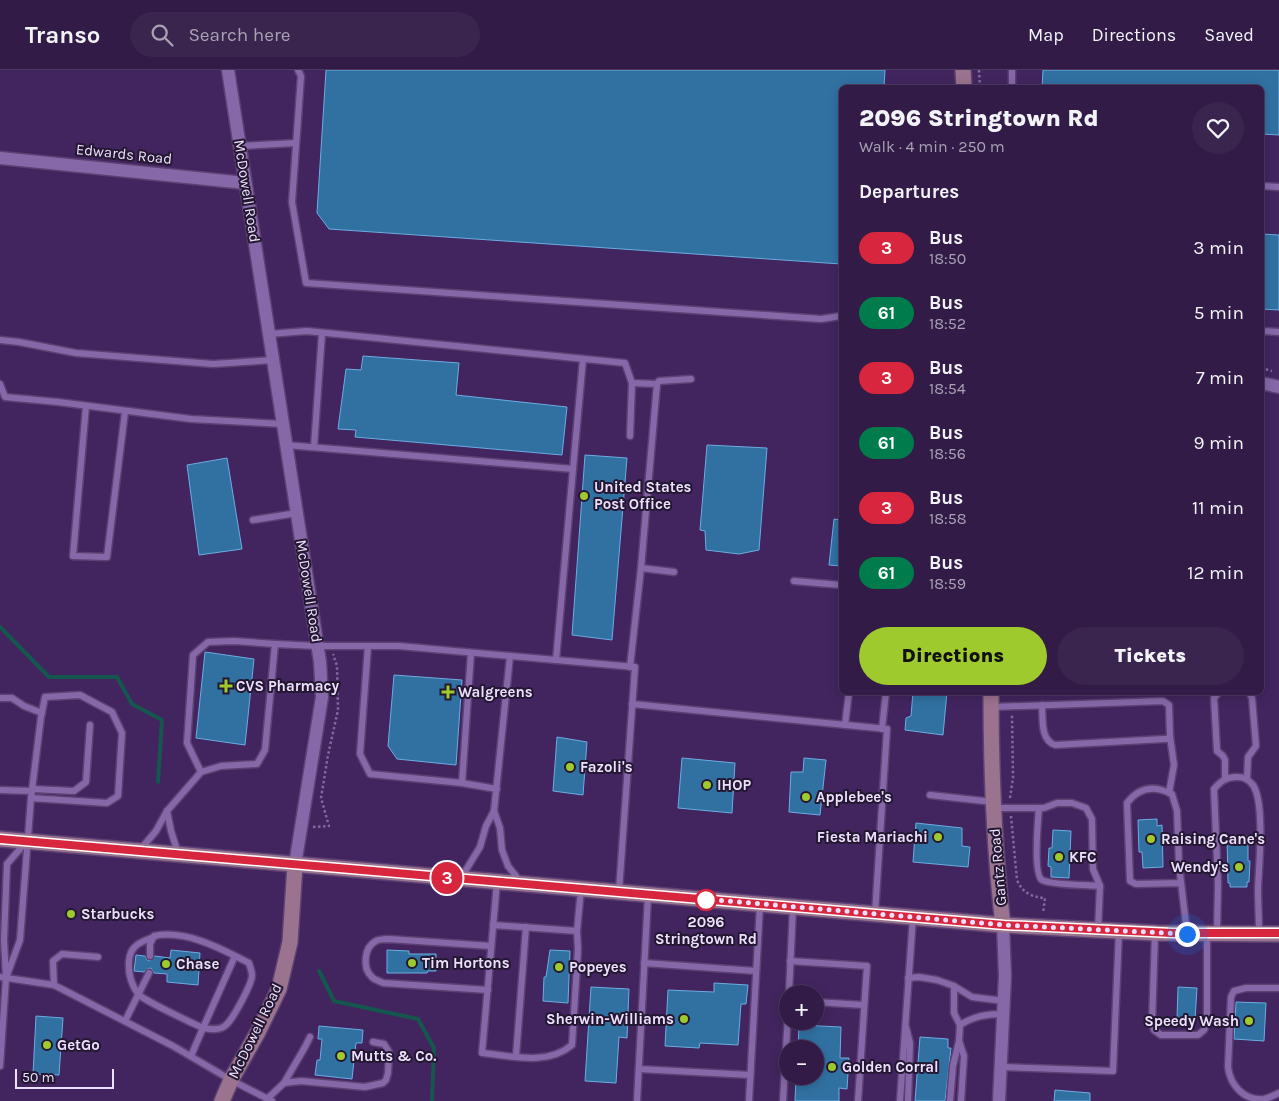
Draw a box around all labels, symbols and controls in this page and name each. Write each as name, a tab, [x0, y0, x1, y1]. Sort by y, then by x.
search box	[130, 12, 480, 57]
text: Transo	[25, 21, 100, 49]
icon: search	[148, 21, 176, 49]
text: Search here	[188, 24, 291, 46]
text: Map	[1028, 24, 1064, 46]
text: Directions	[1092, 24, 1176, 46]
text: Saved	[1204, 24, 1254, 46]
button: heart	[1192, 102, 1244, 154]
text: 2096 Stringtown Rd	[859, 104, 1099, 132]
text: Walk · 4 min · 250 m	[859, 137, 1005, 156]
street label: McDowell Road	[230, 138, 264, 244]
street label: Edwards Road	[75, 140, 173, 168]
text: Departures	[859, 181, 959, 203]
text: Bus	[929, 227, 963, 249]
text: 3	[881, 237, 892, 259]
text: 3 min	[1193, 237, 1244, 259]
text: 18:50	[929, 249, 966, 268]
text: Bus	[929, 292, 963, 314]
text: 61	[878, 302, 895, 324]
text: 5 min	[1194, 302, 1244, 324]
text: 18:52	[929, 314, 966, 333]
text: Bus	[929, 357, 963, 379]
text: 3	[881, 367, 892, 389]
text: 7 min	[1196, 367, 1244, 389]
text: 18:54	[929, 379, 966, 398]
text: Bus	[929, 422, 963, 444]
text: 61	[878, 432, 895, 454]
text: 9 min	[1194, 432, 1244, 454]
text: 18:56	[929, 444, 966, 463]
place label: United States Post Office	[594, 478, 692, 513]
text: Bus	[929, 487, 963, 509]
marker: United States Post Office	[578, 490, 590, 502]
text: 3	[881, 497, 892, 519]
text: 11 min	[1192, 497, 1244, 519]
text: 18:58	[929, 509, 967, 528]
street label: McDowell Road	[292, 538, 326, 644]
text: Bus	[929, 552, 963, 574]
text: 61	[878, 562, 895, 584]
text: 12 min	[1187, 562, 1244, 584]
text: 18:59	[929, 574, 966, 593]
button: Directions	[859, 627, 1047, 685]
button: Tickets	[1057, 627, 1244, 685]
place label: CVS Pharmacy	[236, 677, 340, 695]
marker: CVS Pharmacy	[220, 680, 232, 692]
place label: Walgreens	[458, 683, 533, 701]
marker: Walgreens	[442, 686, 454, 698]
place label: Fazoli's	[580, 758, 633, 776]
marker: Fazoli's	[564, 761, 576, 773]
place label: IHOP	[717, 776, 751, 794]
marker: IHOP	[701, 779, 713, 791]
place label: Applebee's	[816, 788, 892, 806]
marker: Applebee's	[800, 791, 812, 803]
street label: Gantz Road	[986, 827, 1010, 907]
place label: Fiesta Mariachi	[817, 828, 928, 846]
place label: Raising Cane's	[1161, 830, 1265, 848]
marker: Fiesta Mariachi	[932, 831, 944, 843]
marker: Raising Cane's	[1145, 833, 1157, 845]
place label: KFC	[1069, 848, 1097, 866]
marker: KFC	[1053, 851, 1065, 863]
place label: Wendy's	[1171, 858, 1229, 876]
marker: Wendy's	[1233, 861, 1245, 873]
line badge: 3	[431, 862, 463, 894]
text: 3	[441, 867, 453, 889]
marker: 2096 Stringtown Rd	[695, 889, 717, 911]
place label: Starbucks	[81, 905, 155, 923]
marker: Starbucks	[65, 908, 77, 920]
place label: 2096 Stringtown Rd	[655, 913, 757, 948]
your location	[1175, 922, 1200, 947]
place label: Tim Hortons	[422, 954, 510, 972]
place label: Chase	[176, 955, 220, 973]
marker: Tim Hortons	[406, 957, 418, 969]
marker: Chase	[160, 958, 172, 970]
place label: Popeyes	[569, 958, 627, 976]
marker: Popeyes	[553, 961, 565, 973]
street label: McDowell Road	[224, 980, 286, 1082]
map controls	[779, 985, 824, 1085]
button: +	[779, 985, 824, 1030]
place label: Sherwin-Williams	[546, 1010, 674, 1028]
place label: Speedy Wash	[1144, 1012, 1239, 1030]
marker: Sherwin-Williams	[678, 1013, 690, 1025]
marker: Speedy Wash	[1243, 1015, 1255, 1027]
place label: GetGo	[57, 1036, 100, 1054]
marker: GetGo	[41, 1039, 53, 1051]
button: −	[779, 1040, 824, 1085]
place label: Mutts & Co.	[351, 1047, 437, 1065]
marker: Mutts & Co.	[335, 1050, 347, 1062]
place label: Golden Corral	[842, 1058, 939, 1076]
marker: Golden Corral	[826, 1061, 838, 1073]
scale bar	[15, 1066, 114, 1089]
text: 50 m	[22, 1069, 55, 1086]

